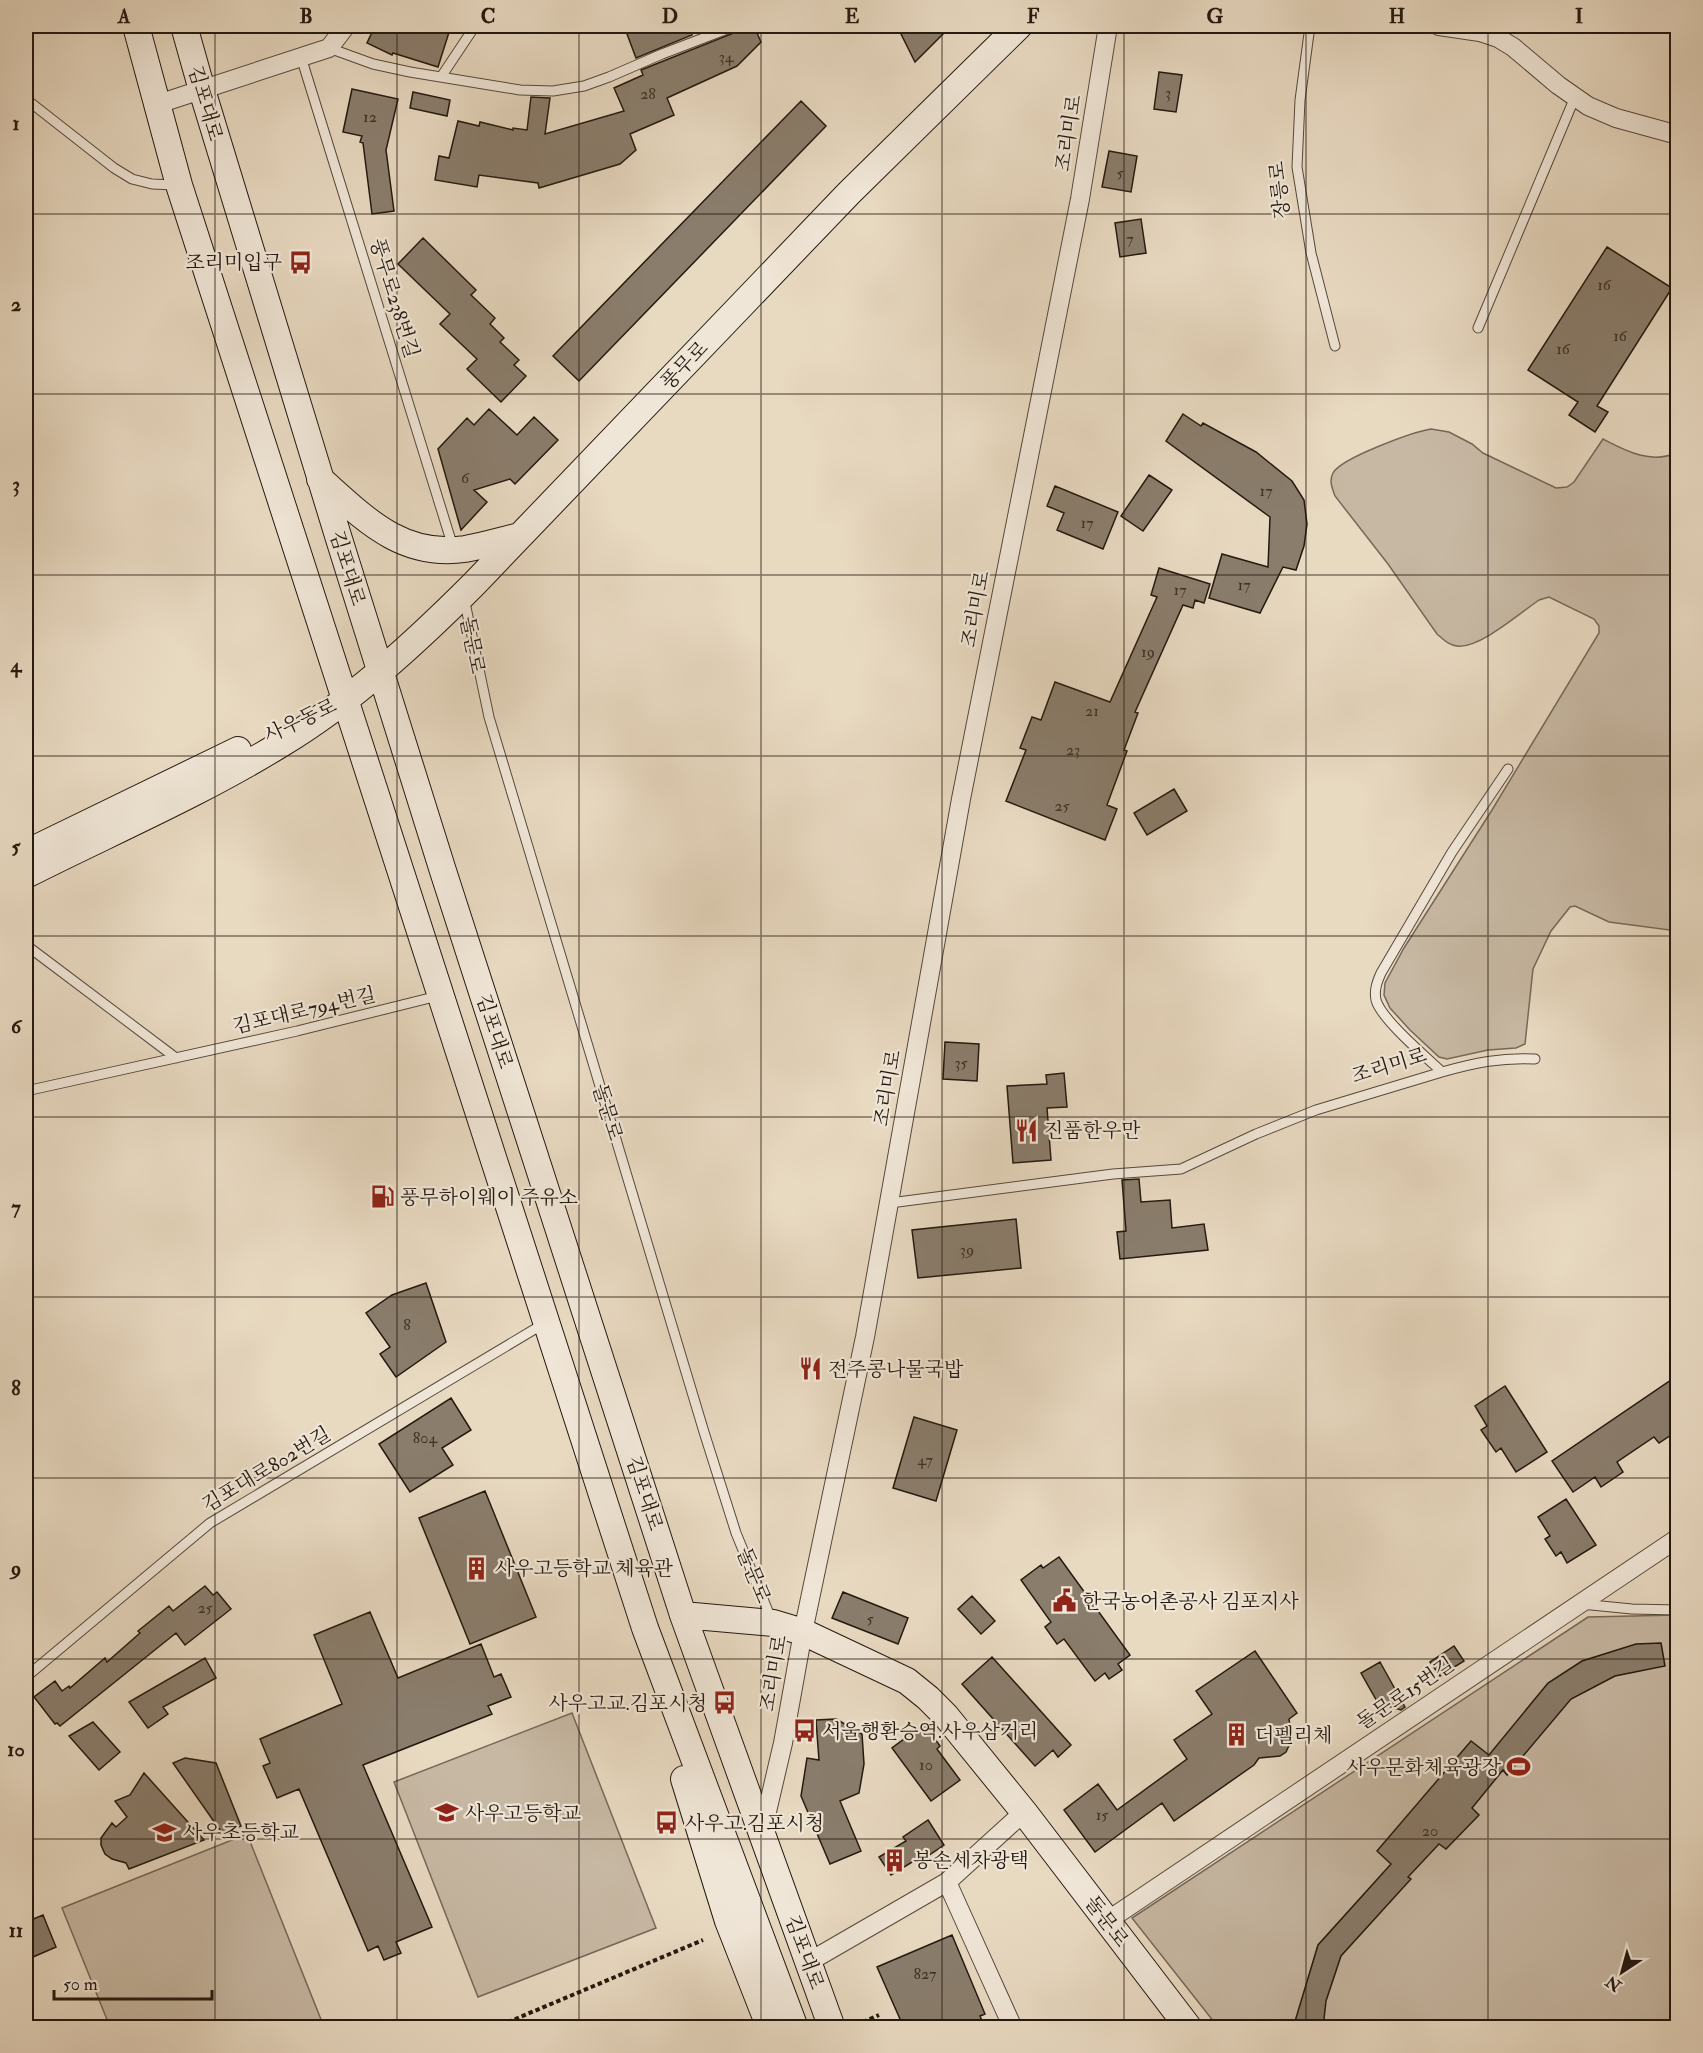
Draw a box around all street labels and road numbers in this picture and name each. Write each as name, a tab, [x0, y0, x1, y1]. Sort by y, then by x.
street label: 김포대로	[183, 63, 228, 144]
street label: 조리미로	[1050, 93, 1087, 173]
street label: 장릉로	[1264, 160, 1295, 220]
street label: 풍무로238번길	[364, 235, 425, 361]
street label: 풍무로	[655, 336, 713, 395]
street label: 김포대로	[324, 528, 371, 609]
street label: 조리미로	[956, 569, 995, 649]
street label: 돌문로	[455, 614, 490, 676]
street label: 사우동로	[260, 693, 341, 748]
street label: 김포대로794번길	[230, 982, 378, 1039]
street label: 김포대로	[471, 991, 518, 1072]
street label: 조리미로	[1349, 1042, 1430, 1089]
street label: 조리미로	[868, 1048, 907, 1128]
street label: 돌문로	[587, 1081, 628, 1144]
street label: 김포대로802번길	[197, 1421, 335, 1518]
street label: 김포대로	[621, 1453, 668, 1534]
street label: 돌문로	[731, 1544, 776, 1607]
street label: 조리미로	[754, 1633, 793, 1713]
street label: 돌문로15번길	[1352, 1652, 1459, 1735]
street label: 돌문로	[1079, 1891, 1134, 1952]
street label: 김포대로	[780, 1912, 829, 1993]

